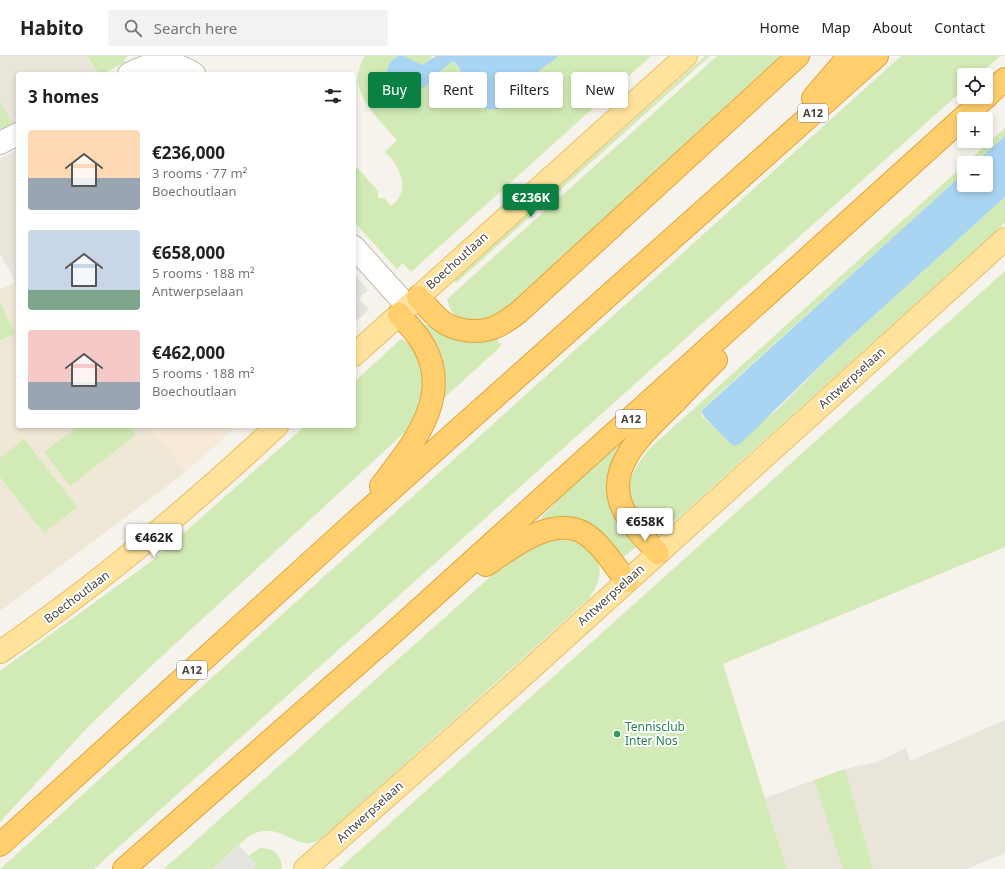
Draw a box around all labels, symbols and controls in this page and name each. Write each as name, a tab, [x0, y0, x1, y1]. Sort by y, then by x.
search box	[108, 10, 388, 46]
text: Habito	[20, 15, 84, 41]
icon: search	[122, 17, 144, 39]
text: Search here	[154, 18, 237, 38]
text: Home	[760, 18, 799, 37]
text: Map	[821, 18, 851, 37]
text: About	[873, 18, 912, 37]
text: Contact	[934, 18, 985, 37]
map controls	[957, 68, 993, 192]
button: locate	[957, 68, 993, 104]
chip: Buy	[368, 72, 421, 108]
chip: Rent	[429, 72, 487, 108]
chip: Filters	[495, 72, 563, 108]
chip: New	[571, 72, 628, 108]
text: 3 homes	[28, 85, 99, 108]
icon: filters	[322, 85, 344, 107]
road number: A12	[798, 104, 828, 122]
button: +	[957, 112, 993, 148]
text: €236,000	[152, 141, 225, 164]
icon: home	[60, 146, 108, 194]
button: −	[957, 156, 993, 192]
text: 3 rooms · 77 m²	[152, 164, 247, 182]
text: Boechoutlaan	[152, 182, 237, 200]
pin: €236K	[503, 184, 559, 218]
text: €236K	[512, 188, 550, 206]
street label: Boechoutlaan	[422, 228, 491, 293]
text: €658,000	[152, 241, 225, 264]
icon: home	[60, 246, 108, 294]
text: 5 rooms · 188 m²	[152, 264, 255, 282]
text: Antwerpselaan	[152, 282, 243, 300]
text: €462,000	[152, 341, 225, 364]
street label: Antwerpselaan	[815, 343, 889, 412]
icon: home	[60, 346, 108, 394]
text: 5 rooms · 188 m²	[152, 364, 255, 382]
text: Boechoutlaan	[152, 382, 237, 400]
road number: A12	[616, 410, 646, 428]
pin: €658K	[617, 508, 673, 542]
text: €658K	[626, 512, 664, 530]
pin: €462K	[126, 524, 182, 558]
text: €462K	[135, 528, 173, 546]
street label: Antwerpselaan	[574, 560, 648, 629]
street label: Boechoutlaan	[40, 566, 113, 627]
road number: A12	[177, 661, 207, 679]
place label: Tennisclub Inter Nos	[625, 718, 685, 749]
marker: Tennisclub Inter Nos	[612, 729, 622, 739]
street label: Antwerpselaan	[333, 777, 407, 846]

